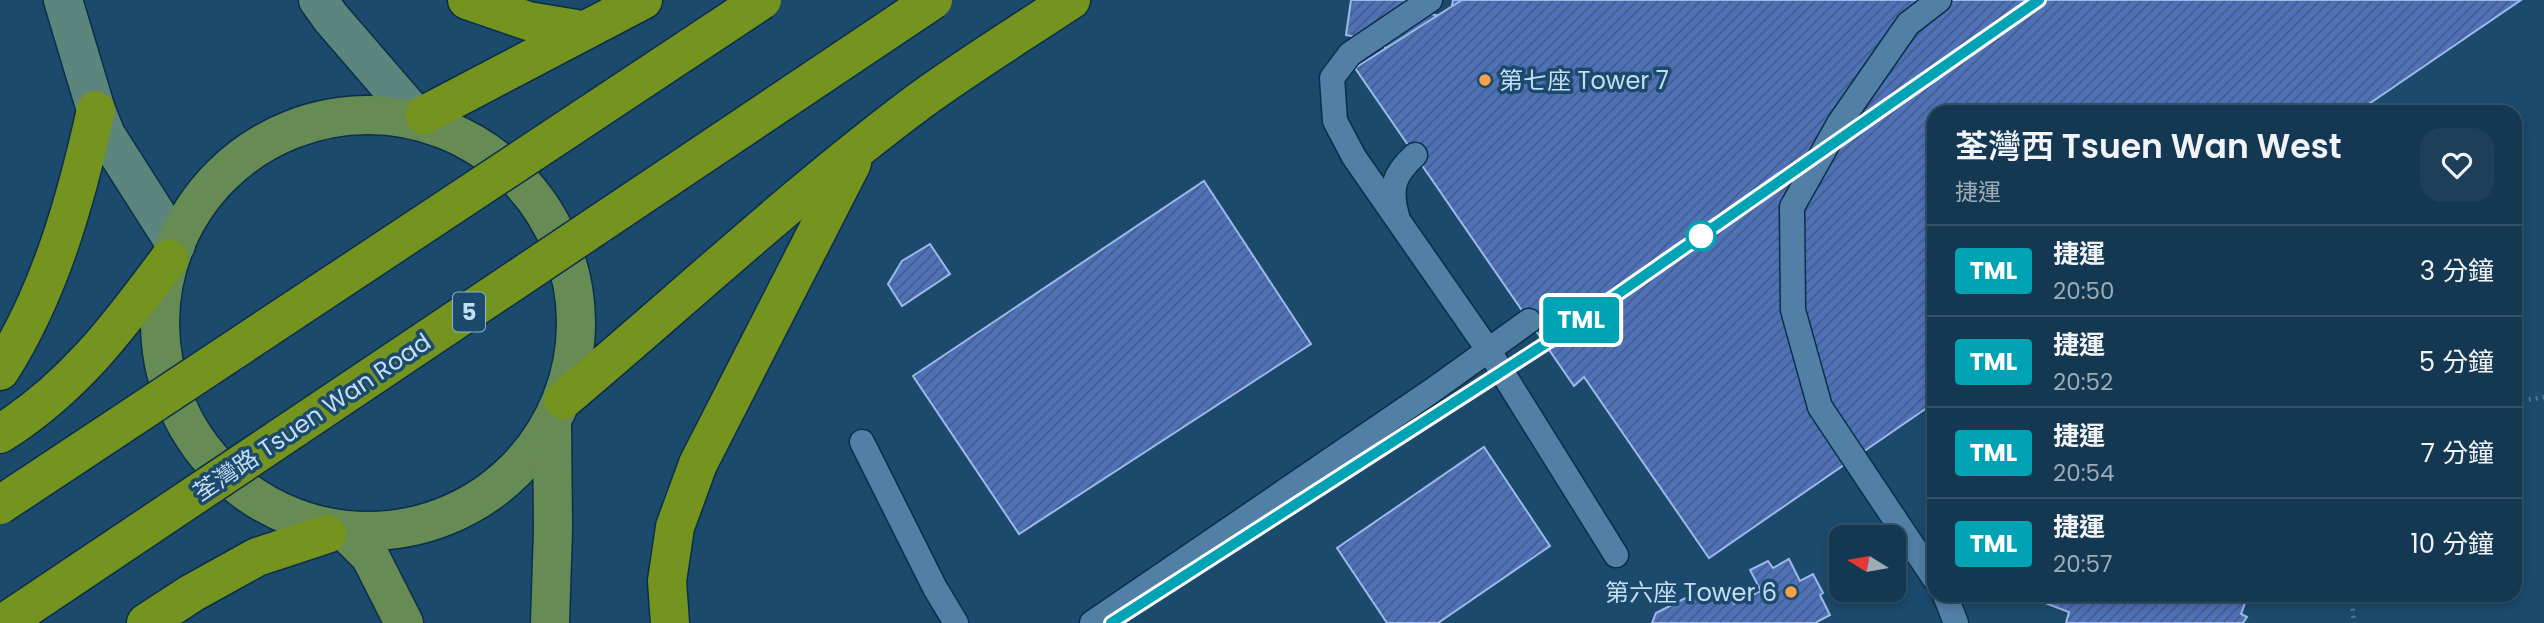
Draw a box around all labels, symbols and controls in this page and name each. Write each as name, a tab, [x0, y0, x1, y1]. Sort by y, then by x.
place label: 第七座 Tower 7	[1499, 64, 1669, 97]
marker: 第七座 Tower 7	[1477, 72, 1493, 88]
text: 荃灣西 Tsuen Wan West	[1955, 123, 2342, 170]
button: heart	[2420, 128, 2494, 202]
text: 捷運	[1955, 176, 2001, 208]
unlabelled marker	[1686, 221, 1716, 251]
text: 捷運	[2053, 236, 2105, 272]
text: 3 分鐘	[2420, 253, 2494, 289]
text: TML	[1970, 254, 2017, 287]
text: 20:50	[2053, 275, 2114, 307]
road number: 5	[453, 292, 485, 332]
line badge: TML	[1541, 297, 1621, 343]
text: TML	[1557, 303, 1605, 336]
street label: 荃灣路 Tsuen Wan Road	[187, 325, 437, 509]
text: 捷運	[2053, 327, 2105, 363]
text: 5 分鐘	[2419, 344, 2494, 380]
text: TML	[1970, 345, 2017, 378]
text: 20:52	[2053, 366, 2113, 398]
text: 捷運	[2053, 418, 2105, 454]
text: 7 分鐘	[2421, 435, 2494, 471]
text: TML	[1970, 436, 2017, 469]
text: 20:54	[2053, 457, 2114, 489]
text: 捷運	[2053, 509, 2105, 545]
north arrow	[1829, 525, 1906, 602]
map controls	[1829, 525, 1906, 602]
text: 10 分鐘	[2410, 526, 2494, 562]
text: TML	[1970, 527, 2017, 560]
text: 20:57	[2053, 548, 2113, 580]
place label: 第六座 Tower 6	[1605, 576, 1777, 609]
marker: 第六座 Tower 6	[1783, 584, 1799, 600]

